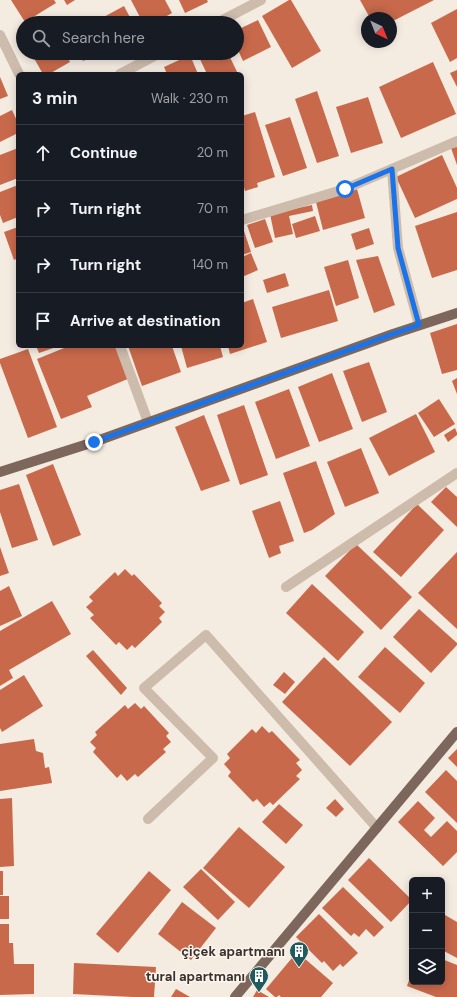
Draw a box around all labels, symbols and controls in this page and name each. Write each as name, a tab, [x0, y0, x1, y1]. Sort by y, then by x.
north arrow	[361, 12, 397, 48]
search box	[16, 16, 244, 60]
icon: search	[30, 27, 52, 49]
text: Search here	[62, 28, 145, 48]
text: 3 min	[32, 87, 77, 109]
text: Walk · 230 m	[151, 90, 228, 107]
icon: ahead	[32, 142, 54, 164]
text: Continue	[70, 143, 138, 163]
text: 20 m	[197, 144, 228, 161]
route start	[336, 180, 354, 198]
icon: right	[32, 198, 54, 220]
text: Turn right	[70, 199, 141, 219]
text: 70 m	[197, 200, 228, 217]
icon: right	[32, 254, 54, 276]
text: Turn right	[70, 255, 141, 275]
text: 140 m	[192, 256, 228, 273]
icon: arrive	[32, 310, 54, 332]
text: Arrive at destination	[70, 311, 221, 331]
route end	[85, 433, 103, 451]
map controls	[409, 877, 445, 985]
button: +	[409, 877, 445, 913]
button: −	[409, 913, 445, 949]
building icon: çiçek apartmanı	[288, 940, 310, 968]
place label: çiçek apartmanı	[181, 943, 285, 960]
button: layers	[409, 949, 445, 985]
building icon: tural apartmanı	[248, 965, 270, 993]
place label: tural apartmanı	[146, 968, 245, 985]

